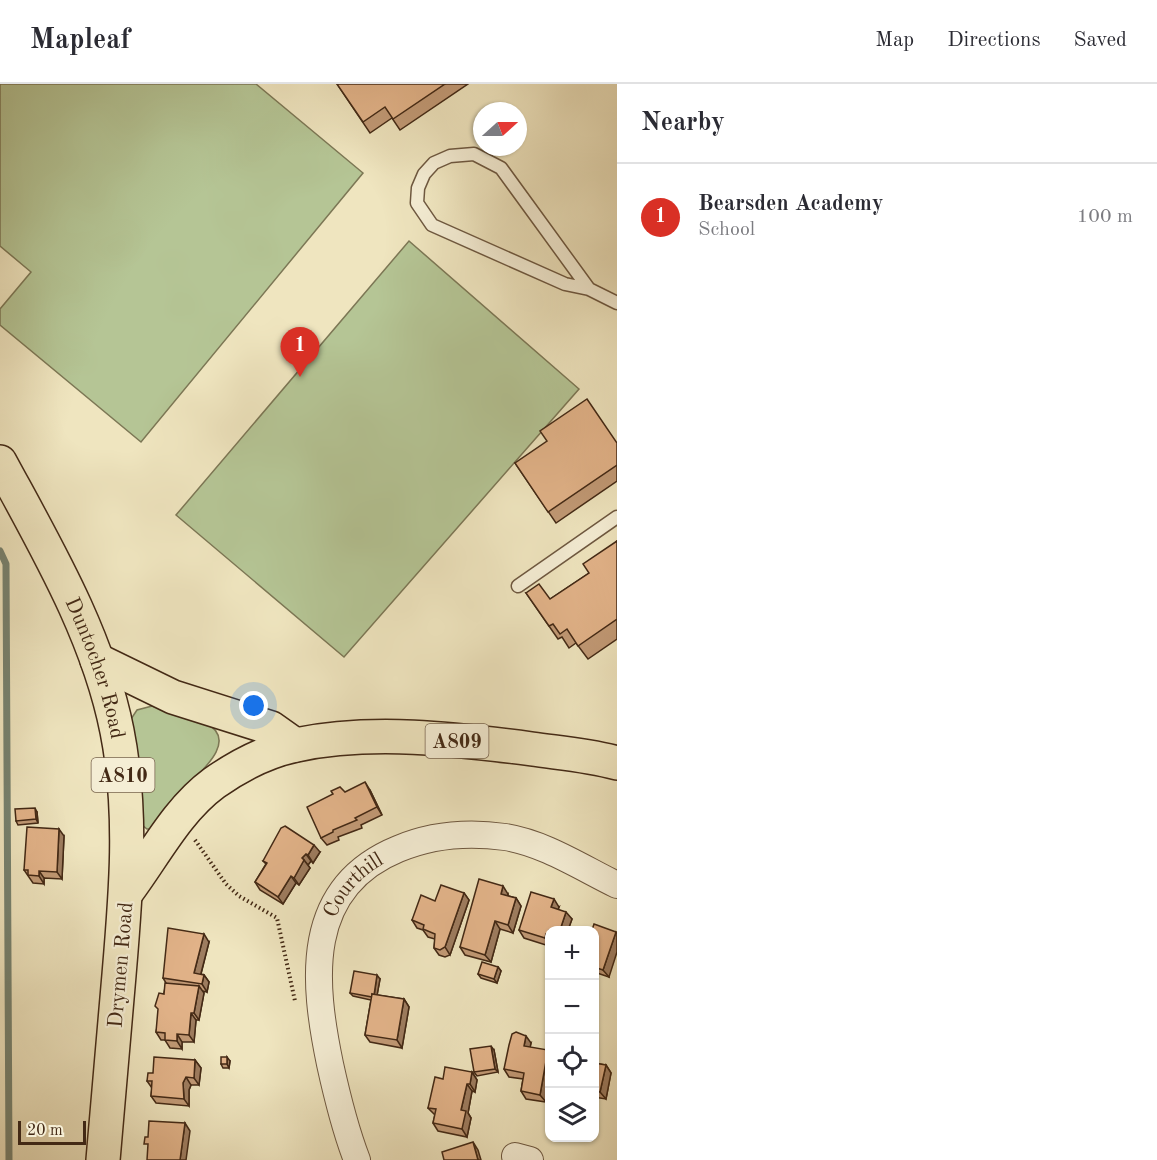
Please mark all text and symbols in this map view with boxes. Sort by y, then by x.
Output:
text: Mapleaf [30,27,130,55]
text: Map [875,30,914,51]
text: Directions [947,30,1041,51]
text: Saved [1074,30,1127,51]
north arrow [473,102,527,156]
text: Nearby [641,110,725,136]
text: Bearsden Academy [698,193,883,215]
text: 1 [655,207,666,227]
text: 100 m [1077,207,1133,227]
text: School [698,220,755,240]
pin: 1 [280,328,320,377]
street label: Duntocher Road [60,595,127,741]
your location [239,691,268,720]
road number: A809 [426,724,488,758]
road number: A810 [92,758,154,792]
street label: Courthill [321,849,387,921]
street label: Drymen Road [106,901,137,1029]
map controls [545,926,599,1142]
button: + [545,926,599,980]
button: − [545,980,599,1034]
button: locate [545,1034,599,1088]
button: layers [545,1088,599,1142]
scale bar [18,1118,86,1146]
text: 20 m [27,1123,63,1139]

